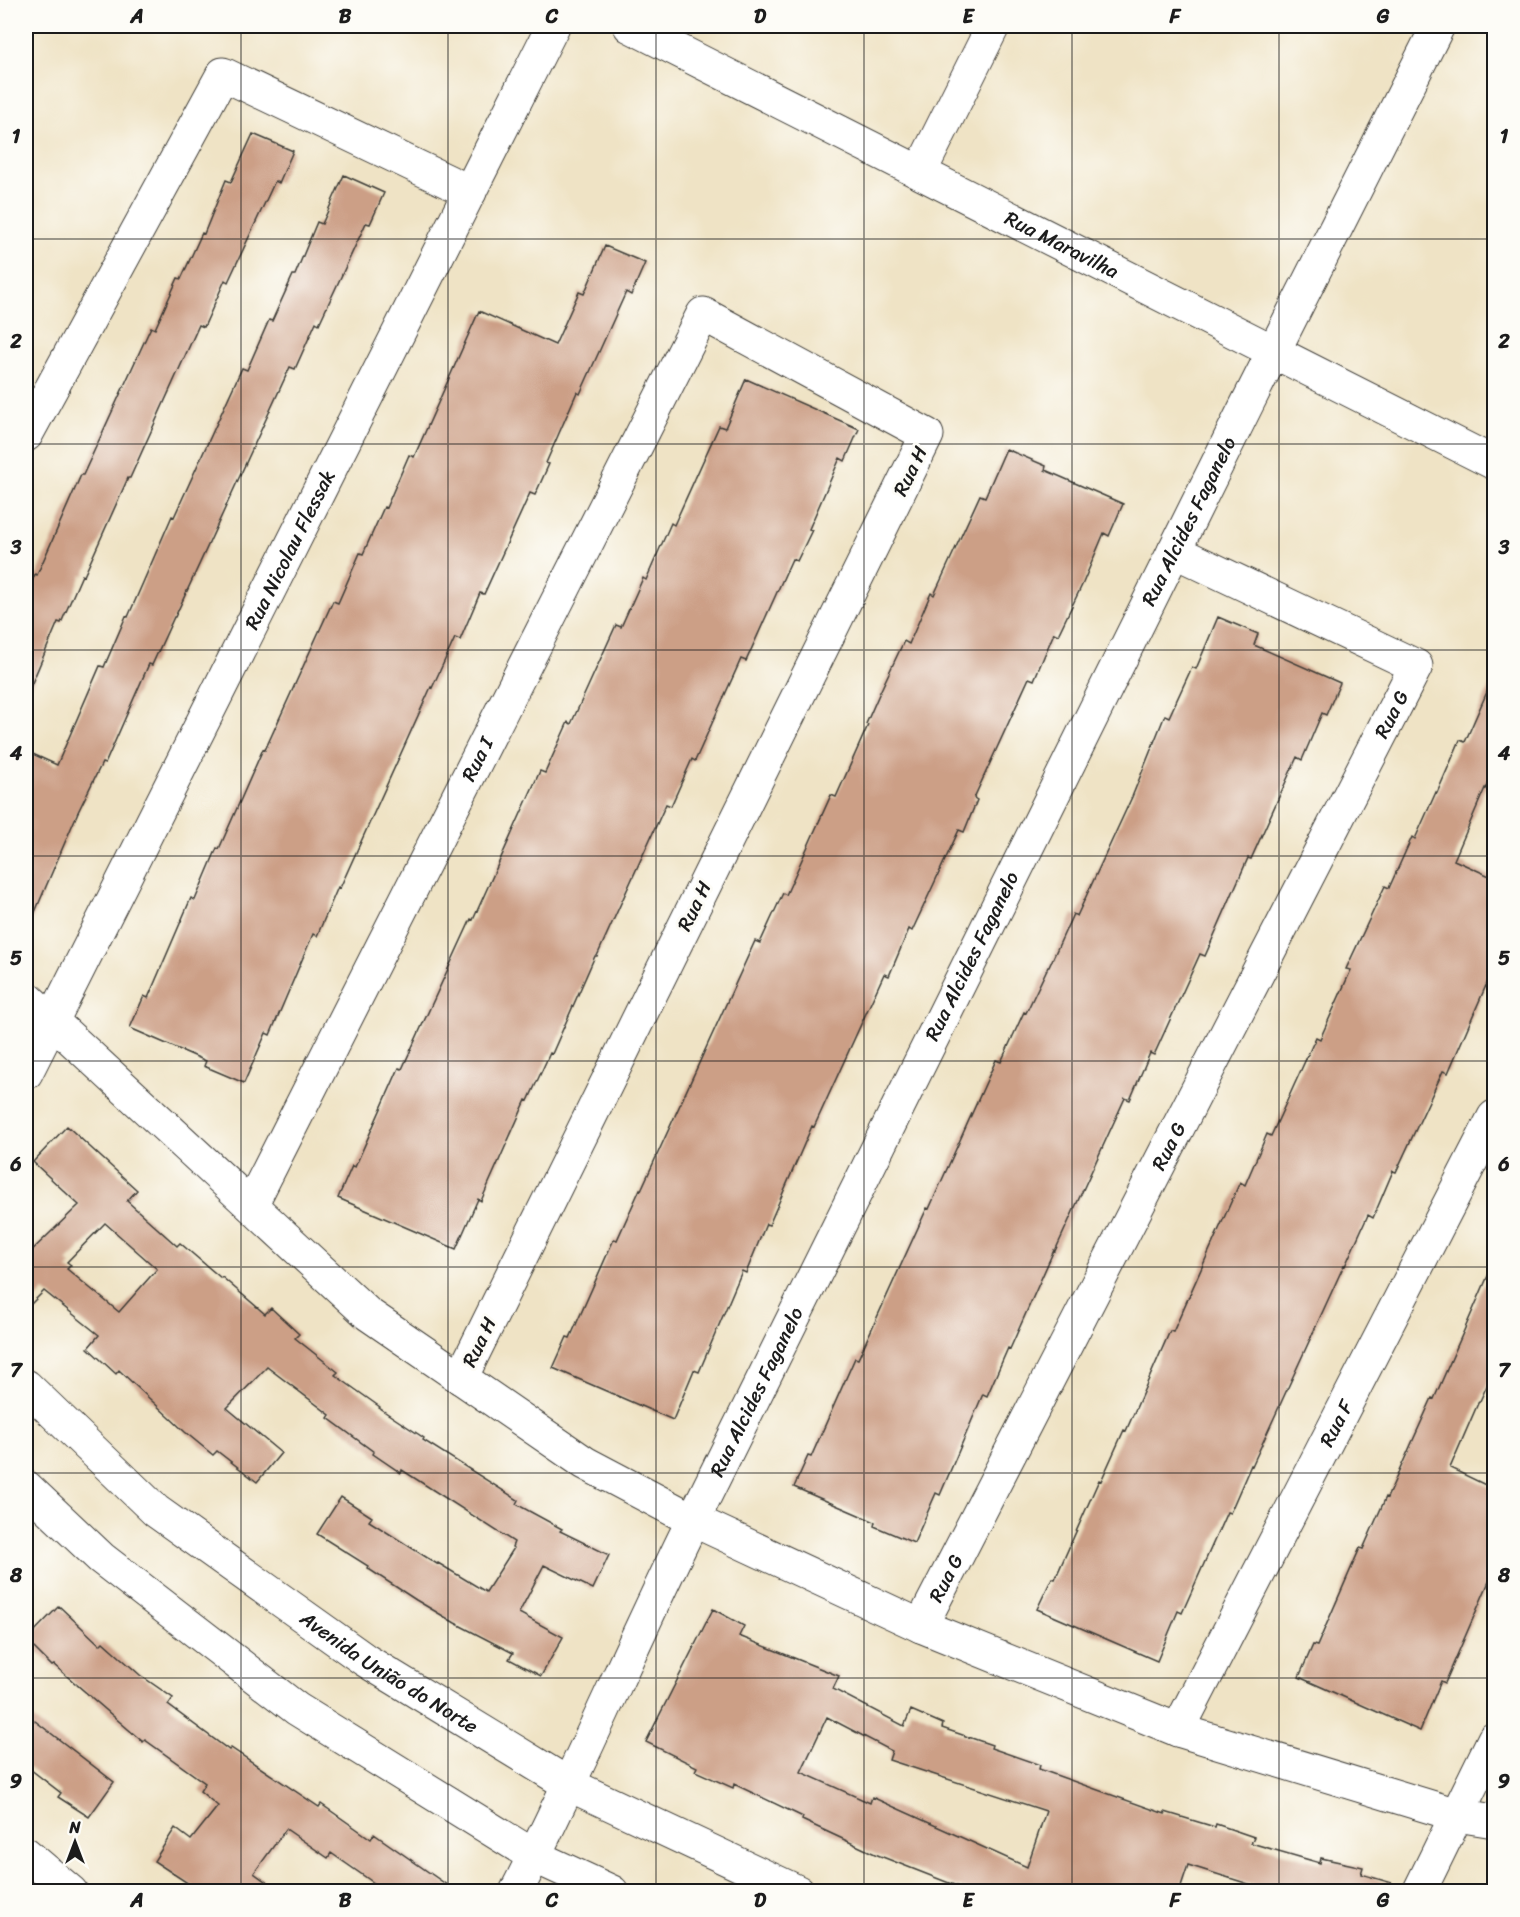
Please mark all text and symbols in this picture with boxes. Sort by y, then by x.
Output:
text: A [129,0,144,34]
text: B [339,0,352,34]
text: C [545,0,559,34]
text: D [754,0,767,34]
text: E [962,0,975,34]
text: F [1169,0,1182,34]
text: G [1376,0,1390,34]
text: 1 [12,119,21,154]
text: 1 [1500,119,1509,154]
street label: Rua Maravilha [998,201,1125,289]
text: 2 [9,324,22,359]
text: 2 [1497,324,1510,359]
street label: Rua Alcides Faganelo [1132,430,1246,612]
street label: Rua H [883,440,938,502]
street label: Rua Nicolau Flessak [235,464,345,636]
text: 3 [10,530,22,565]
text: 3 [1498,530,1510,565]
street label: Rua G [1365,684,1419,745]
street label: Rua I [452,730,504,788]
text: 4 [9,736,23,771]
text: 4 [1497,736,1511,771]
street label: Rua Alcides Faganelo [915,865,1029,1047]
street label: Rua H [667,875,722,937]
text: 5 [10,941,22,976]
text: 5 [1498,941,1510,976]
street label: Rua G [1142,1116,1196,1177]
text: 6 [9,1147,22,1182]
text: 6 [1497,1147,1510,1182]
street label: Rua Alcides Faganelo [700,1301,813,1483]
street label: Rua H [452,1311,507,1373]
text: 7 [10,1353,23,1388]
text: 7 [1498,1353,1511,1388]
street label: Rua F [1310,1392,1364,1453]
street label: Rua G [919,1548,973,1609]
text: 8 [9,1558,23,1593]
text: 8 [1497,1558,1511,1593]
street label: Avenida União do Norte [292,1601,485,1743]
text: 9 [10,1764,22,1799]
text: 9 [1498,1764,1510,1799]
north arrow [45,1812,105,1872]
text: N [68,1813,81,1842]
text: A [129,1883,144,1917]
text: B [339,1883,352,1917]
text: C [545,1883,559,1917]
text: D [754,1883,767,1917]
text: E [962,1883,975,1917]
text: F [1169,1883,1182,1917]
text: G [1376,1883,1390,1917]

